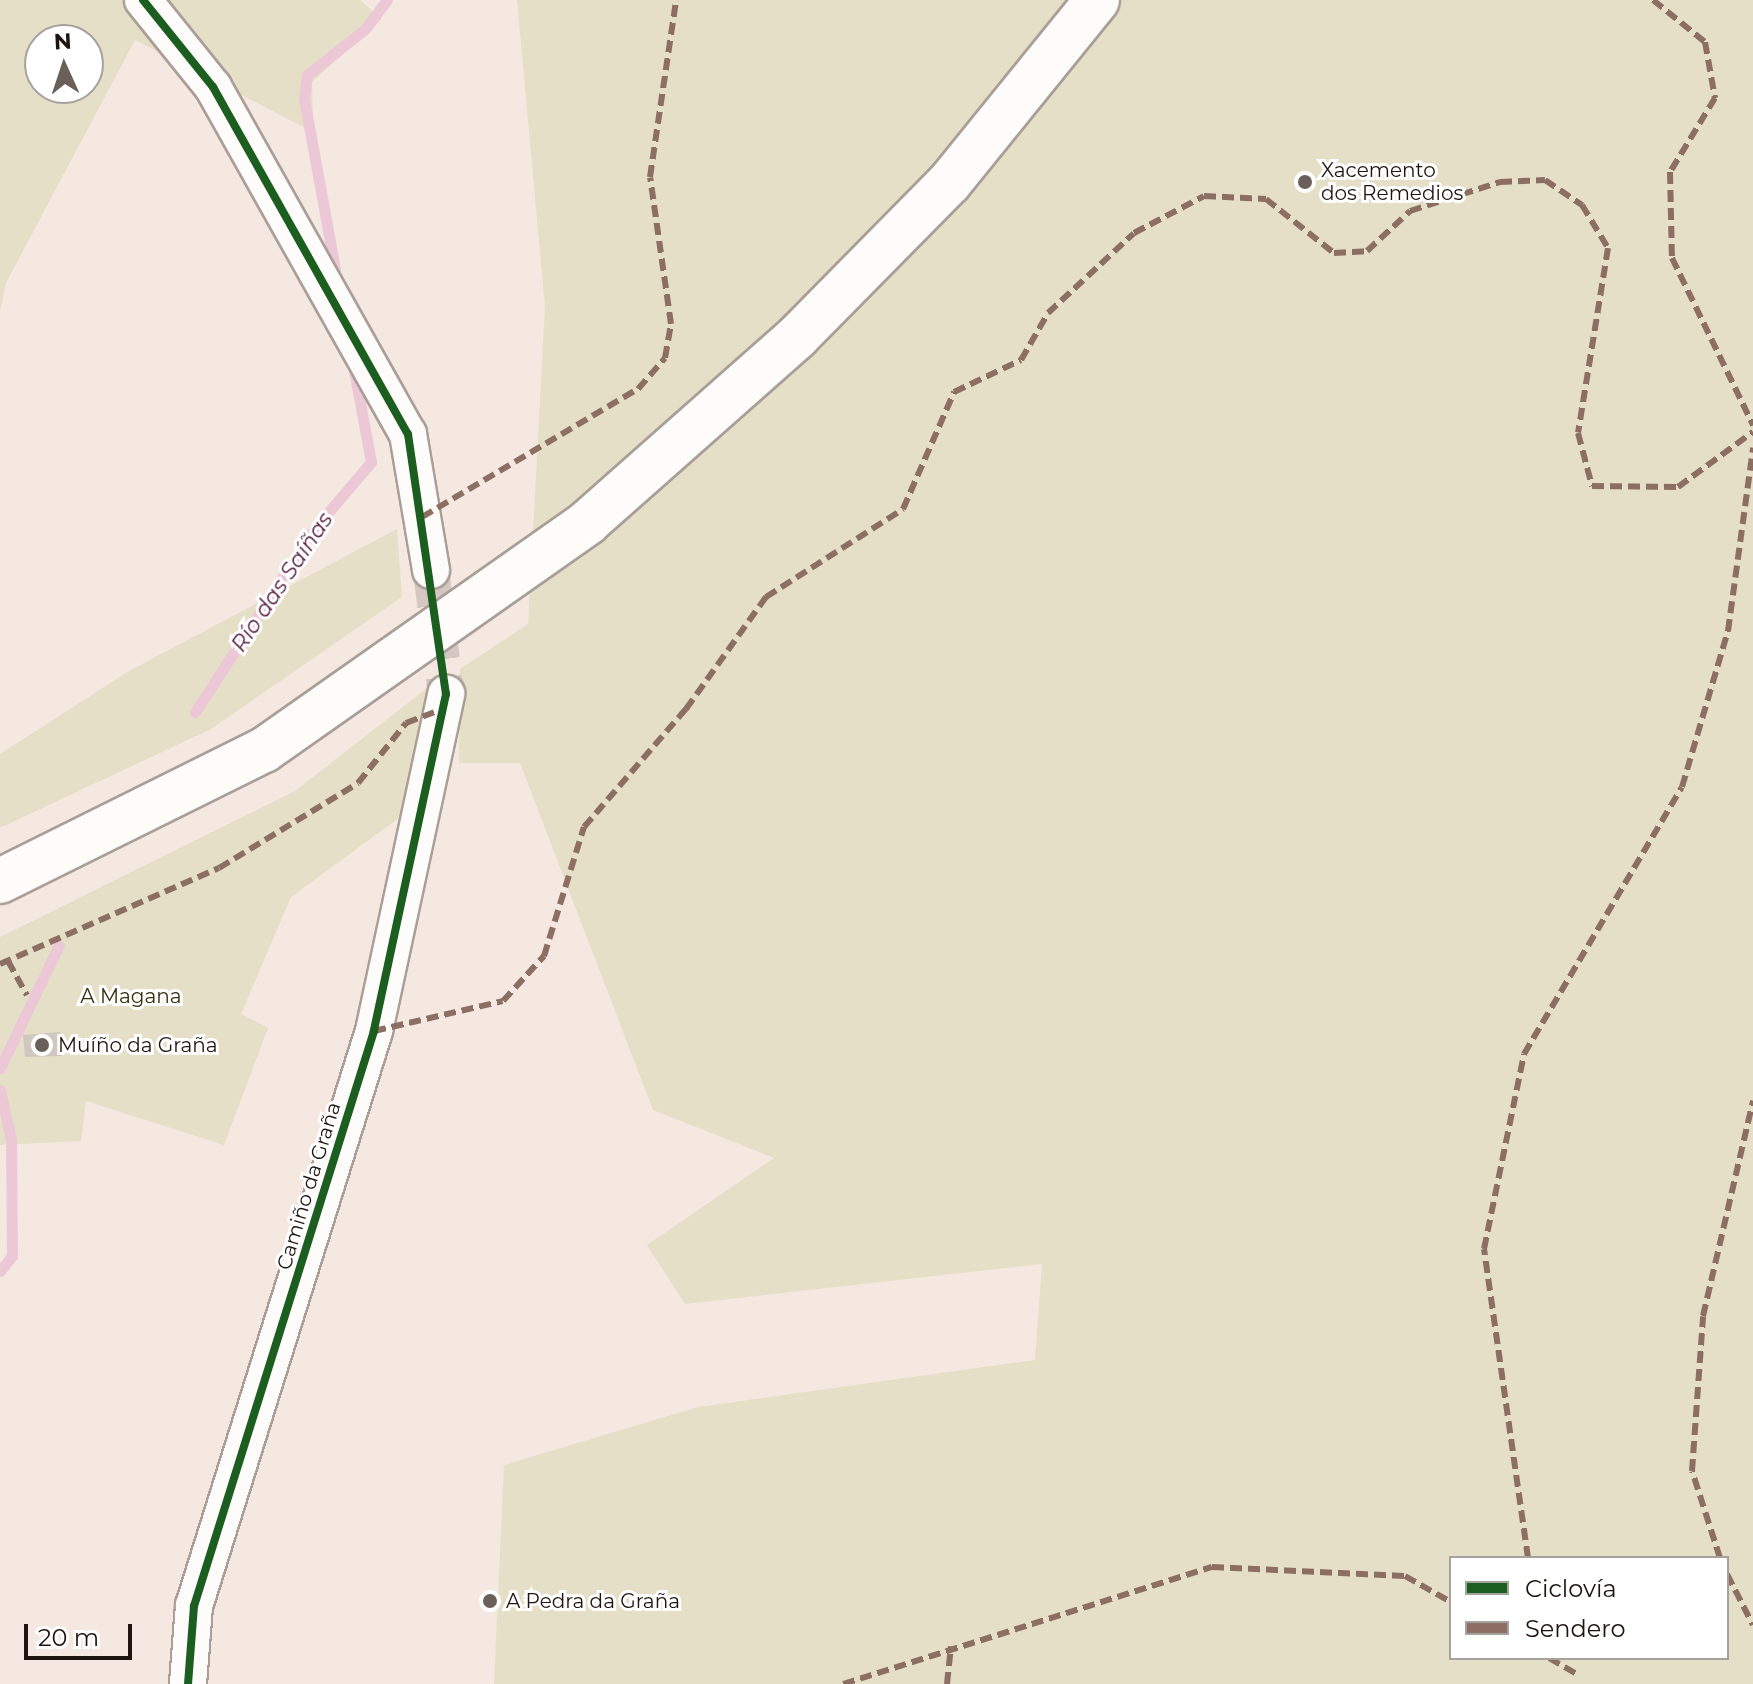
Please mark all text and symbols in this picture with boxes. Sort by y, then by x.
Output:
north arrow [24,24,104,104]
text: N [53,28,72,55]
place label: Xacemento dos Remedios [1321,158,1463,205]
marker: Xacemento dos Remedios [1296,173,1314,191]
water label: Río das Saíñas [226,507,338,657]
park label: A Magana [80,984,182,1008]
place label: Muíño da Graña [58,1033,218,1057]
marker: Muíño da Graña [33,1036,51,1054]
street label: Camiño da Graña [272,1099,346,1273]
legend [1449,1556,1729,1660]
text: Ciclovía [1525,1574,1617,1603]
place label: A Pedra da Graña [506,1589,680,1613]
marker: A Pedra da Graña [481,1592,499,1610]
scale bar [28,1608,136,1658]
text: Sendero [1525,1614,1626,1643]
text: 20 m [38,1623,99,1652]

